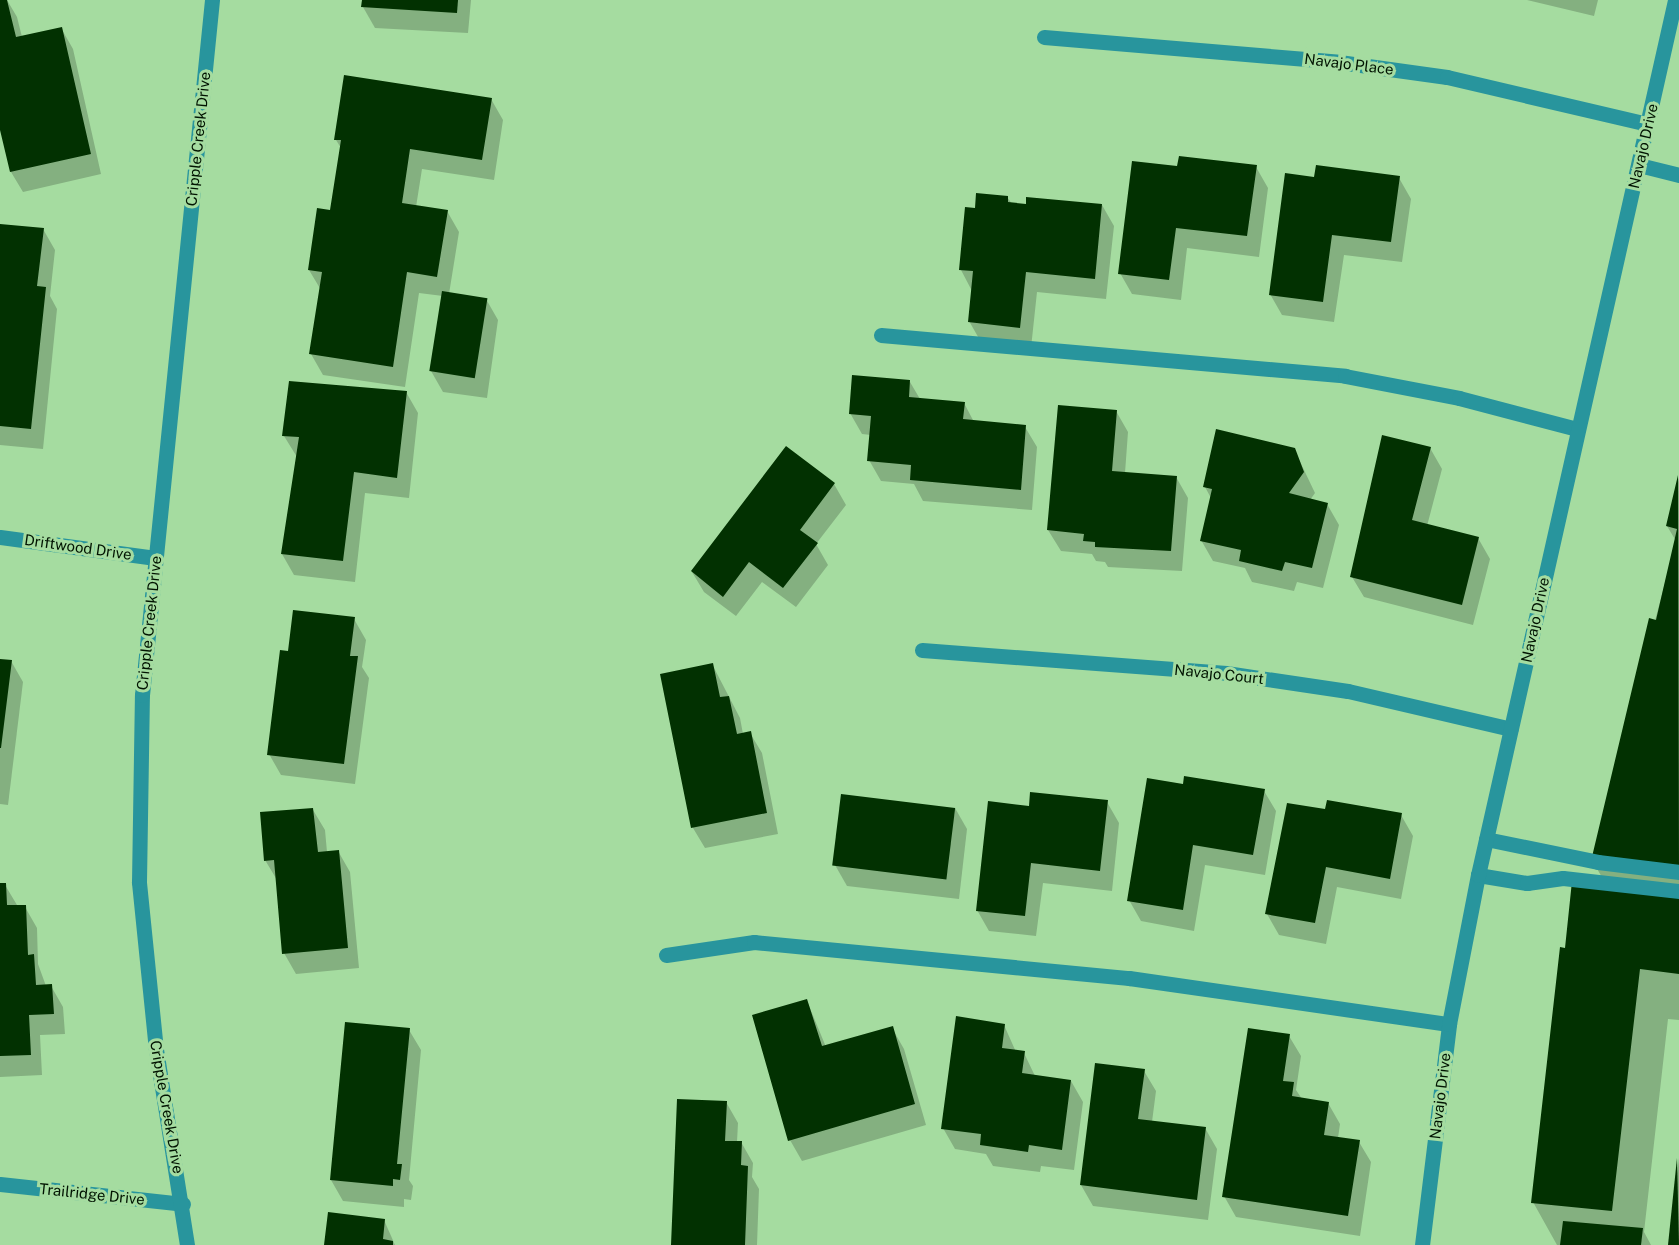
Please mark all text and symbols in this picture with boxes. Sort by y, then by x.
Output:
street label: Navajo Place [1303,50,1395,78]
street label: Cripple Creek Drive [182,71,214,207]
street label: Navajo Drive [1624,102,1662,190]
street label: Driftwood Drive [23,531,133,563]
street label: Cripple Creek Drive [133,555,165,691]
street label: Navajo Drive [1517,576,1553,664]
street label: Navajo Court [1173,660,1265,688]
street label: Cripple Creek Drive [146,1039,188,1175]
street label: Navajo Drive [1426,1052,1454,1140]
street label: Trailridge Drive [38,1179,146,1209]

